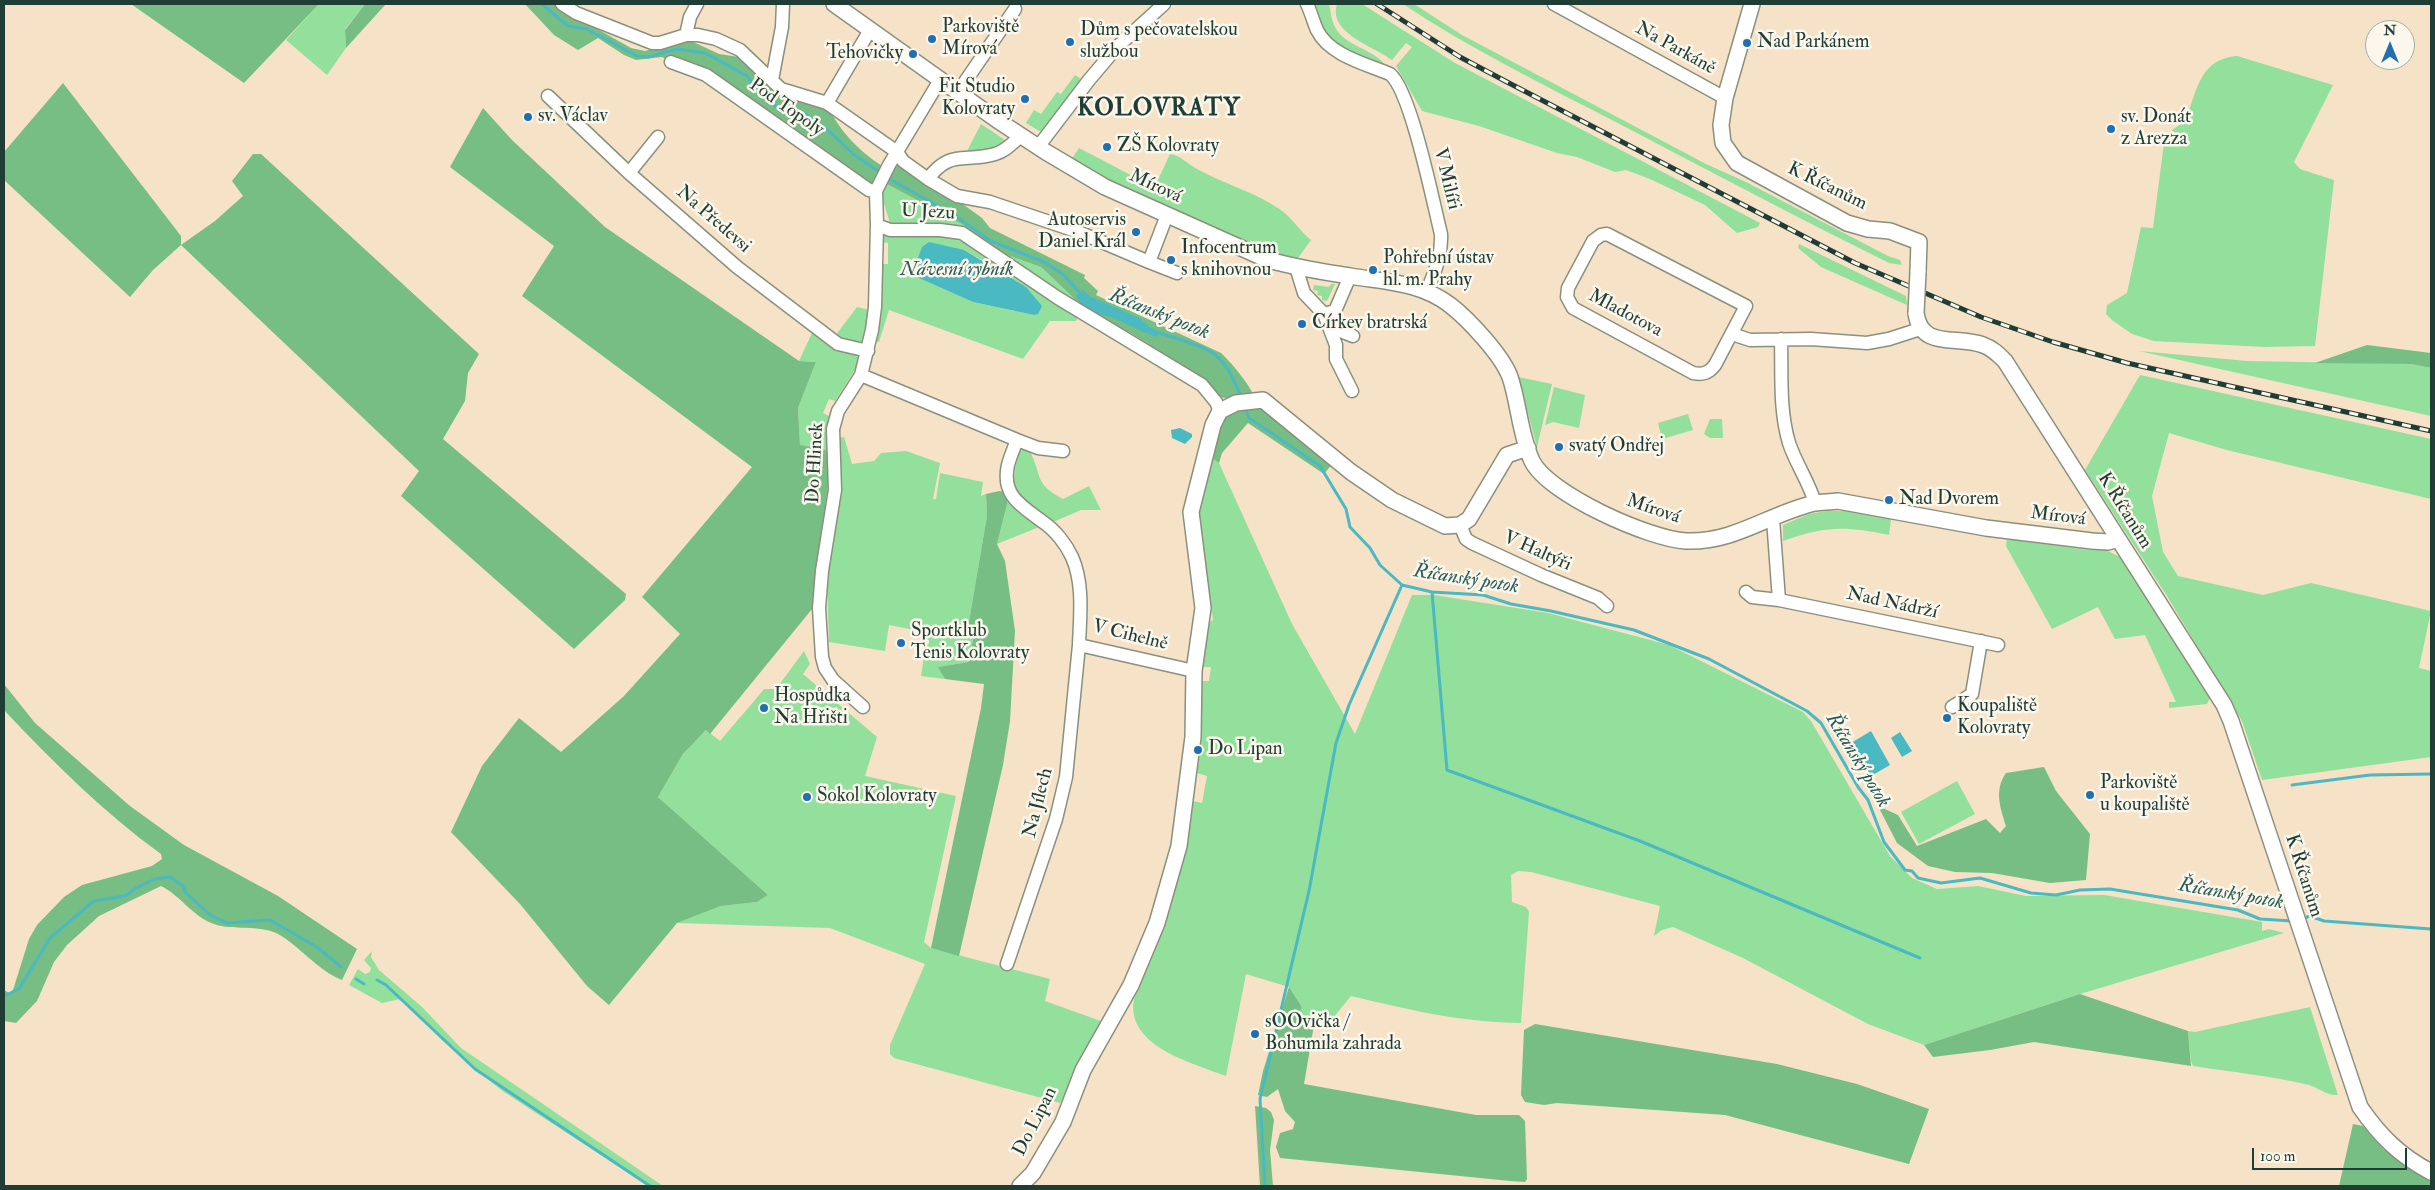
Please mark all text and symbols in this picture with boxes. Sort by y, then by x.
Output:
place label: Parkoviště Mírová [942,17,1019,61]
street label: Na Parkáně [1631,18,1719,80]
place label: Dům s pečovatelskou službou [1080,20,1238,64]
north arrow [2365,20,2415,70]
text: N [2384,22,2396,39]
place label: Nad Parkánem [1757,32,1869,54]
marker: Parkoviště Mírová [926,33,938,45]
marker: Dům s pečovatelskou službou [1064,36,1076,48]
marker: Nad Parkánem [1741,37,1753,49]
place label: Tehovičky [826,43,903,65]
marker: Tehovičky [907,48,919,60]
street label: Pod Topoly [744,74,828,142]
place label: Fit Studio Kolovraty [938,77,1015,121]
marker: Fit Studio Kolovraty [1019,93,1031,105]
district label: KOLOVRATY [1076,96,1242,124]
place label: sv. Václav [538,106,608,128]
place label: sv. Donát z Arezza [2121,107,2191,151]
marker: sv. Václav [522,111,534,123]
marker: sv. Donát z Arezza [2105,123,2117,135]
place label: ZŠ Kolovraty [1117,136,1219,158]
marker: ZŠ Kolovraty [1101,141,1113,153]
street label: V Milíři [1427,146,1465,212]
street label: K Říčanům [1784,158,1870,216]
street label: Mírová [1125,165,1185,209]
street label: Na Předevsi [671,181,755,259]
street label: U Jezu [900,200,956,226]
place label: Autoservis Daniel Král [1038,210,1126,254]
marker: Autoservis Daniel Král [1130,226,1142,238]
place label: Infocentrum s knihovnou [1181,238,1277,282]
place label: Pohřební ústav hl. m. Prahy [1383,248,1494,292]
marker: Infocentrum s knihovnou [1165,254,1177,266]
water label: Návesní rybník [901,259,1013,283]
marker: Pohřební ústav hl. m. Prahy [1367,264,1379,276]
water label: Říčanský potok [1105,284,1213,346]
street label: Mladotova [1584,285,1666,343]
place label: Církev bratrská [1312,313,1427,335]
marker: Církev bratrská [1296,318,1308,330]
street label: Do Hlinek [802,422,830,504]
place label: svatý Ondřej [1569,436,1664,458]
marker: svatý Ondřej [1553,441,1565,453]
street label: K Říčanům [2092,469,2156,553]
place label: Nad Dvorem [1899,489,1999,511]
street label: Mírová [1623,490,1683,530]
marker: Nad Dvorem [1883,494,1895,506]
street label: Mírová [2029,502,2087,532]
street label: V Haltýři [1499,527,1575,577]
water label: Říčanský potok [1412,560,1520,600]
street label: Nad Nádrží [1844,583,1940,625]
street label: V Cihelně [1090,616,1170,656]
place label: Sportklub Tenis Kolovraty [911,621,1029,665]
marker: Sportklub Tenis Kolovraty [895,637,907,649]
place label: Hospůdka Na Hřišti [774,686,850,730]
place label: Koupaliště Kolovraty [1957,696,2037,740]
marker: Hospůdka Na Hřišti [758,702,770,714]
water label: Říčanský potok [1819,709,1895,813]
marker: Koupaliště Kolovraty [1941,712,1953,724]
place label: Do Lipan [1208,739,1283,761]
marker: Do Lipan [1192,744,1204,756]
street label: Na Jílech [1019,766,1059,840]
place label: Parkoviště u koupaliště [2100,773,2190,817]
place label: Sokol Kolovraty [817,786,937,808]
marker: Parkoviště u koupaliště [2084,789,2096,801]
marker: Sokol Kolovraty [801,791,813,803]
street label: K Říčanům [2279,832,2327,920]
water label: Říčanský potok [2177,874,2285,916]
place label: sOOvička / Bohumila zahrada [1265,1012,1402,1056]
marker: sOOvička / Bohumila zahrada [1249,1028,1261,1040]
street label: Do Lipan [1009,1084,1063,1160]
scale bar [2255,1138,2410,1170]
text: 100 m [2260,1147,2295,1166]

